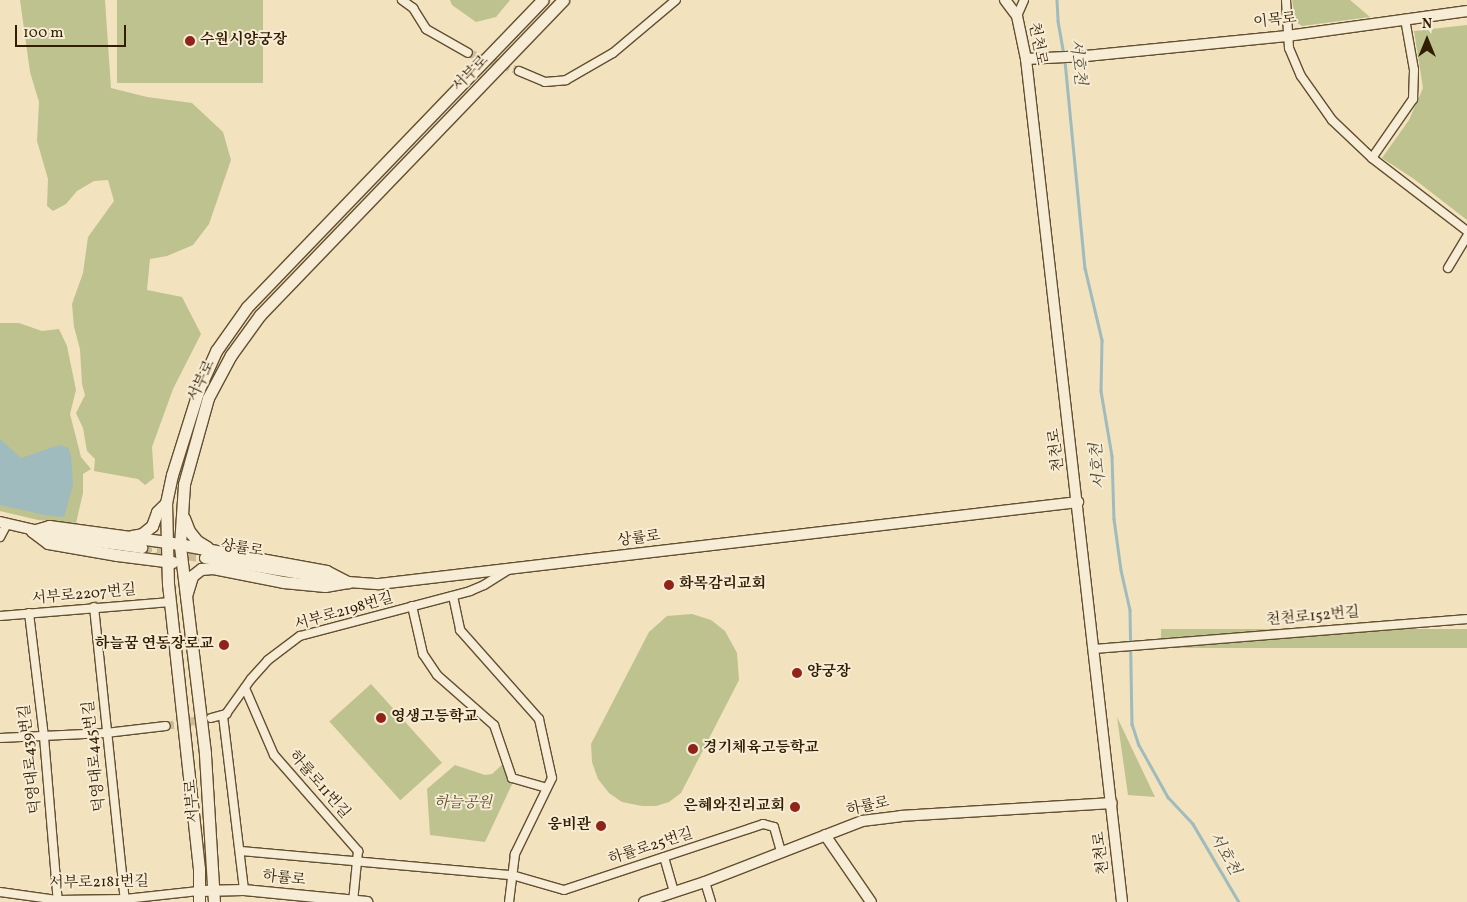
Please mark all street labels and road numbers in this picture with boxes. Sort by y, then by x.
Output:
street label: 이목로 [1252,10,1298,32]
street label: 천천로 [1024,21,1050,67]
street label: 서부로 [449,52,493,96]
street label: 서부로 [185,357,219,405]
street label: 천천로 [1045,427,1069,473]
street label: 상률로 [616,527,662,551]
street label: 상률로 [219,537,265,561]
street label: 서부로2207번길 [31,581,137,609]
street label: 서부로2198번길 [293,589,395,635]
street label: 천천로152번길 [1266,604,1360,630]
street label: 덕영대로445번길 [80,700,110,812]
street label: 덕영대로439번길 [16,703,46,815]
street label: 하률로11번길 [285,747,353,823]
street label: 서부로 [183,779,203,823]
street label: 하률로 [845,794,891,820]
street label: 하률로25번길 [607,825,695,869]
street label: 천천로 [1091,830,1113,876]
street label: 하률로 [261,868,307,890]
street label: 서부로2181번길 [49,873,149,893]

